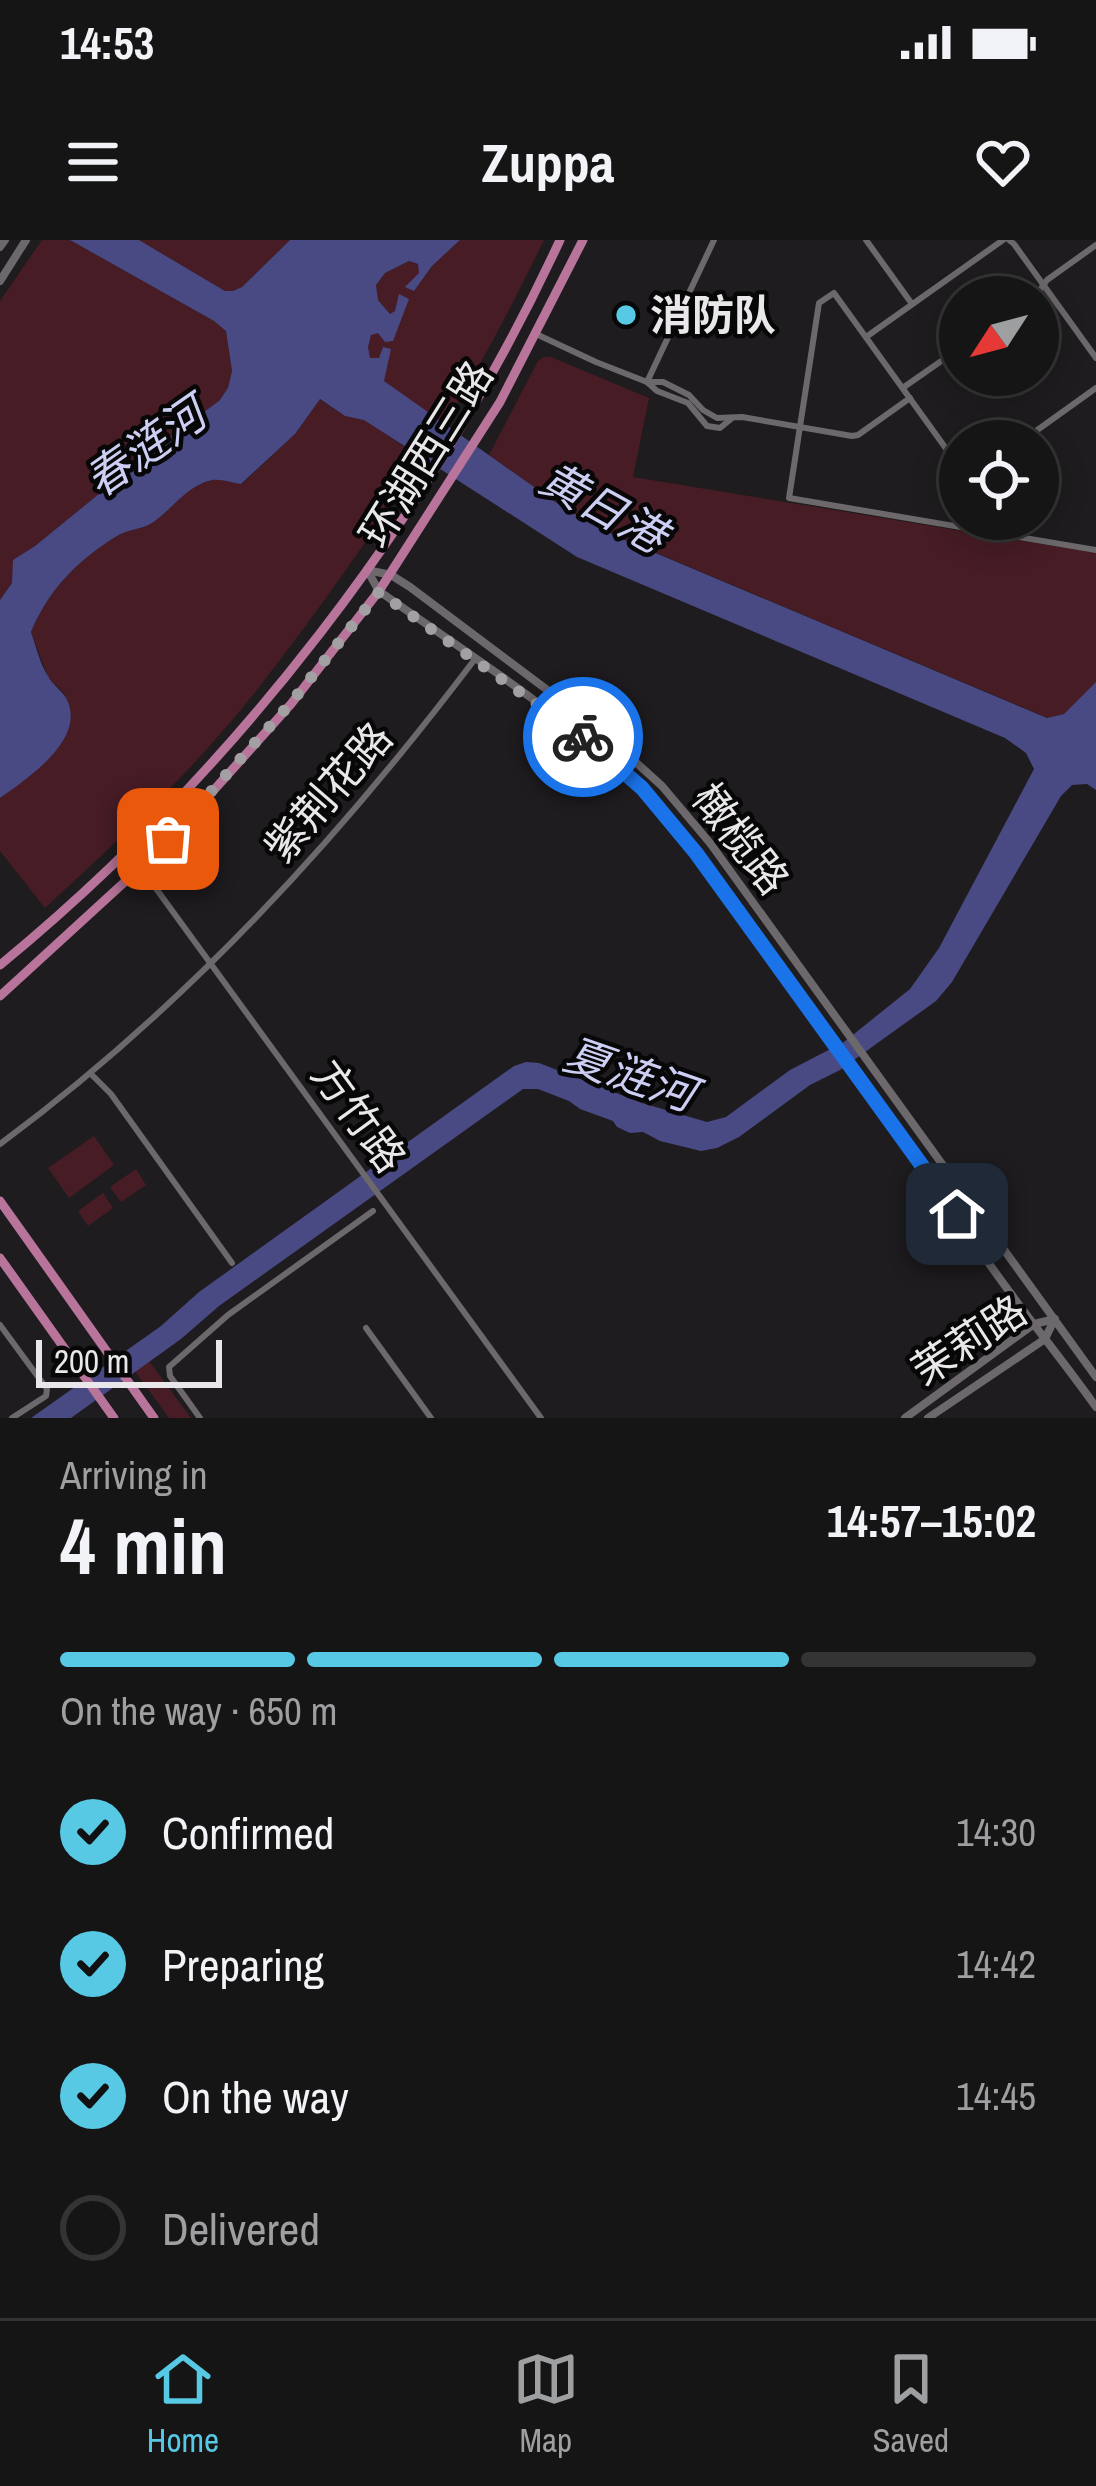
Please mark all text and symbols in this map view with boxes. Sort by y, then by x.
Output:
text: 14:53 [60,12,154,73]
text: Zuppa [482,126,614,199]
icon: menu [60,129,126,195]
icon: heart [970,129,1036,195]
north arrow [939,276,1059,396]
map controls [939,276,1059,540]
place label: 消防队 [650,287,776,343]
marker: 消防队 [613,302,639,328]
street label: 环湖西三路 [347,350,505,558]
water label: 春涟河 [72,378,224,510]
button: locate [939,420,1059,540]
water label: 黄日港 [529,447,682,569]
courier [523,677,643,797]
icon: bike [550,704,616,770]
street label: 紫荆花路 [252,710,404,874]
street label: 橄榄路 [680,772,802,906]
pin [117,788,219,890]
icon: bag [135,806,201,872]
water label: 夏涟河 [556,1023,711,1127]
street label: 方竹路 [299,1049,419,1183]
pin [906,1163,1008,1265]
icon: home [924,1181,990,1247]
street label: 茉莉路 [901,1282,1037,1398]
scale bar [36,1334,222,1387]
text: 200 m [54,1339,129,1383]
text: Arriving in [60,1449,208,1501]
text: 14:57–15:02 [827,1490,1036,1551]
text: 4 min [60,1493,227,1598]
text: On the way · 650 m [60,1685,337,1737]
icon: check [60,1799,126,1865]
text: Confirmed [162,1802,334,1863]
text: 14:30 [956,1806,1036,1858]
icon: check [60,1931,126,1997]
text: Preparing [162,1934,324,1995]
text: 14:42 [956,1938,1036,1990]
icon: check [60,2063,126,2129]
text: On the way [162,2066,349,2127]
text: 14:45 [956,2070,1036,2122]
text: Delivered [162,2198,320,2259]
tab: Home [147,2346,219,2462]
tab: Map [513,2346,579,2462]
tab: Saved [872,2346,949,2462]

